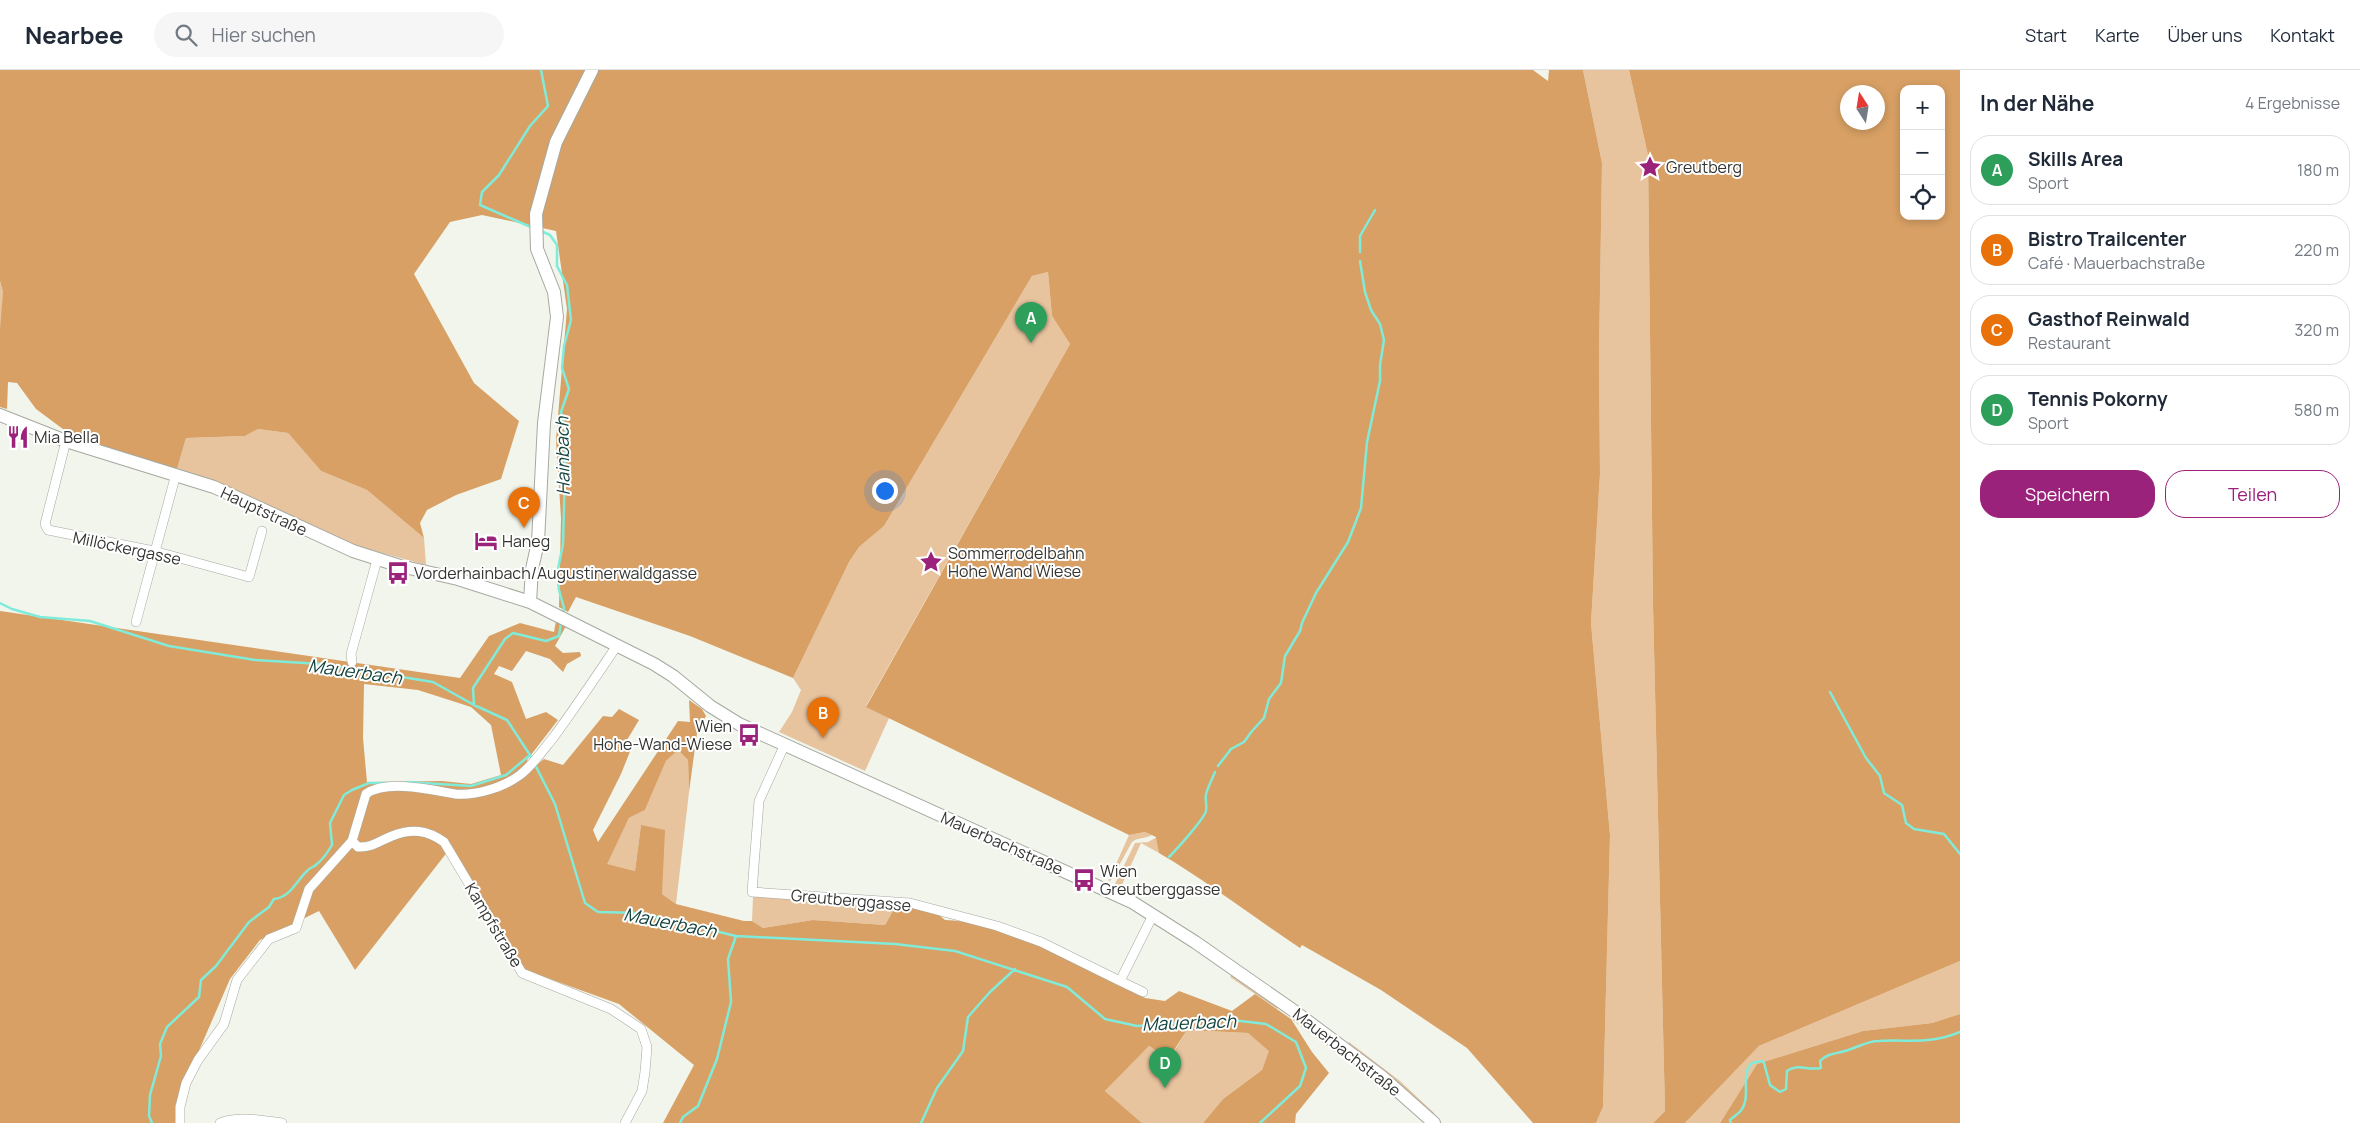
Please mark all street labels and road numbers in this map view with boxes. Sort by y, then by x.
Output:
street label: Hauptstraße [217,481,311,541]
street label: Millöckergasse [71,526,183,570]
street label: Mauerbachstraße [937,806,1067,880]
street label: Kampfstraße [460,879,528,971]
street label: Greutberggasse [790,884,912,916]
street label: Mauerbachstraße [1288,1003,1406,1101]

